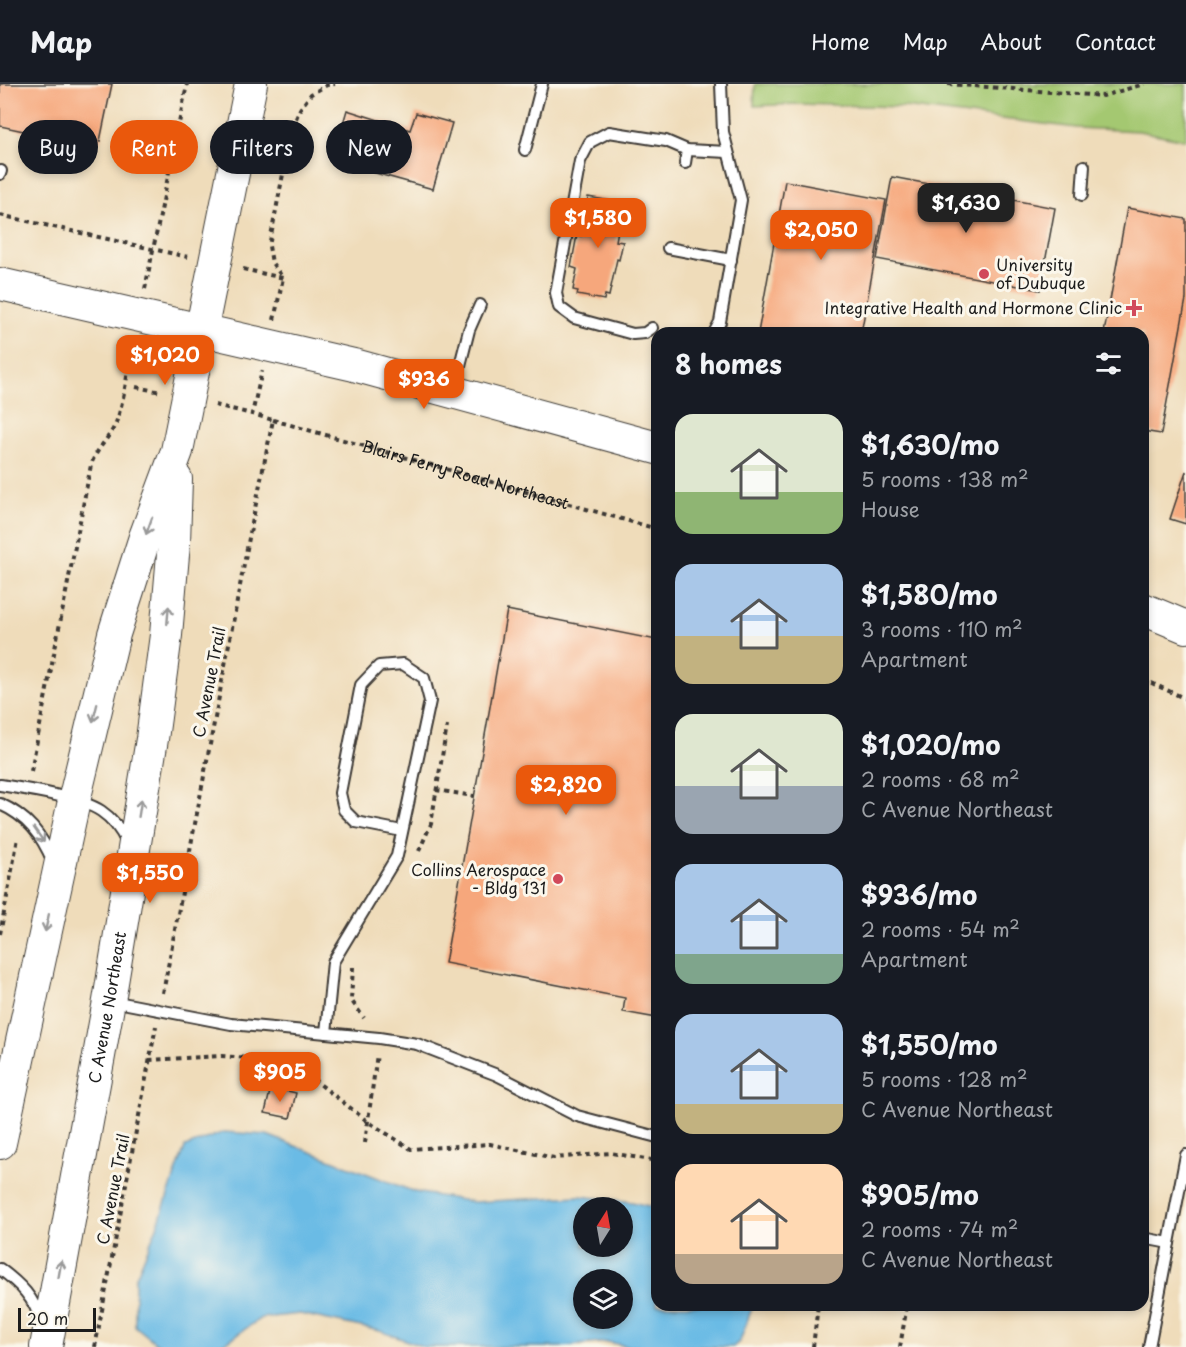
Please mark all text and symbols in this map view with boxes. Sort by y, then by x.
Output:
text: Map [30,20,92,63]
text: Home [811,25,870,57]
text: Map [903,25,948,57]
text: About [981,25,1042,57]
text: Contact [1075,25,1156,57]
chip: Buy [18,120,98,174]
chip: Rent [110,120,198,174]
chip: Filters [210,120,314,174]
chip: New [326,120,412,174]
pin: $1,630 [917,183,1015,234]
text: $1,630 [932,187,1000,217]
pin: $1,580 [549,198,647,249]
text: $1,580 [564,202,632,232]
pin: $2,050 [772,210,870,261]
text: $2,050 [784,214,858,244]
place label: University of Dubuque [996,252,1086,294]
marker: University of Dubuque [977,267,991,281]
place label: Integrative Health and Hormone Clinic [825,295,1122,319]
marker: Integrative Health and Hormone Clinic [1127,301,1141,315]
pin: $1,020 [116,335,214,386]
text: $1,020 [130,339,200,369]
text: 8 homes [675,344,782,383]
icon: filters [1092,347,1125,380]
pin: $936 [388,359,460,410]
text: $936 [398,363,450,393]
text: $1,630/mo [861,425,999,464]
street label: Blairs Ferry Road Northeast [359,433,572,514]
icon: home [723,438,795,510]
text: 5 rooms · 138 m² [861,464,1029,494]
text: House [861,494,920,524]
one-way arrow [143,516,154,535]
text: $1,580/mo [861,575,998,614]
icon: home [723,588,795,660]
one-way arrow [162,605,173,625]
text: 3 rooms · 110 m² [861,614,1023,644]
street label: C Avenue Trail [185,624,231,739]
text: Apartment [861,644,968,674]
one-way arrow [89,703,101,722]
text: $1,020/mo [861,725,1000,764]
icon: home [723,738,795,810]
text: 2 rooms · 68 m² [861,764,1020,794]
pin: $2,820 [517,765,615,816]
text: $2,820 [530,769,602,799]
text: C Avenue Northeast [861,794,1053,824]
one-way arrow [135,798,146,818]
one-way arrow [32,827,45,844]
pin: $1,550 [101,853,199,904]
text: $1,550 [116,857,184,887]
place label: Collins Aerospace - Bldg 131 [411,857,546,899]
marker: Collins Aerospace - Bldg 131 [551,872,565,886]
text: $936/mo [861,875,977,914]
icon: home [723,888,795,960]
one-way arrow [41,913,52,933]
text: 2 rooms · 54 m² [861,914,1020,944]
street label: C Avenue Northeast [81,930,131,1085]
text: Apartment [861,944,968,974]
text: $1,550/mo [861,1025,998,1064]
icon: home [723,1038,795,1110]
pin: $905 [244,1052,316,1103]
text: $905 [254,1056,306,1086]
text: 5 rooms · 128 m² [861,1064,1027,1094]
text: C Avenue Northeast [861,1094,1053,1124]
street label: C Avenue Trail [89,1131,135,1246]
text: $905/mo [861,1175,979,1214]
icon: home [723,1188,795,1260]
north arrow [573,1197,633,1257]
map controls [573,1197,633,1329]
text: 2 rooms · 74 m² [861,1214,1018,1244]
text: C Avenue Northeast [861,1244,1053,1274]
one-way arrow [55,1259,66,1279]
button: layers [573,1269,633,1329]
scale bar [18,1305,96,1332]
text: 20 m [27,1306,68,1330]

